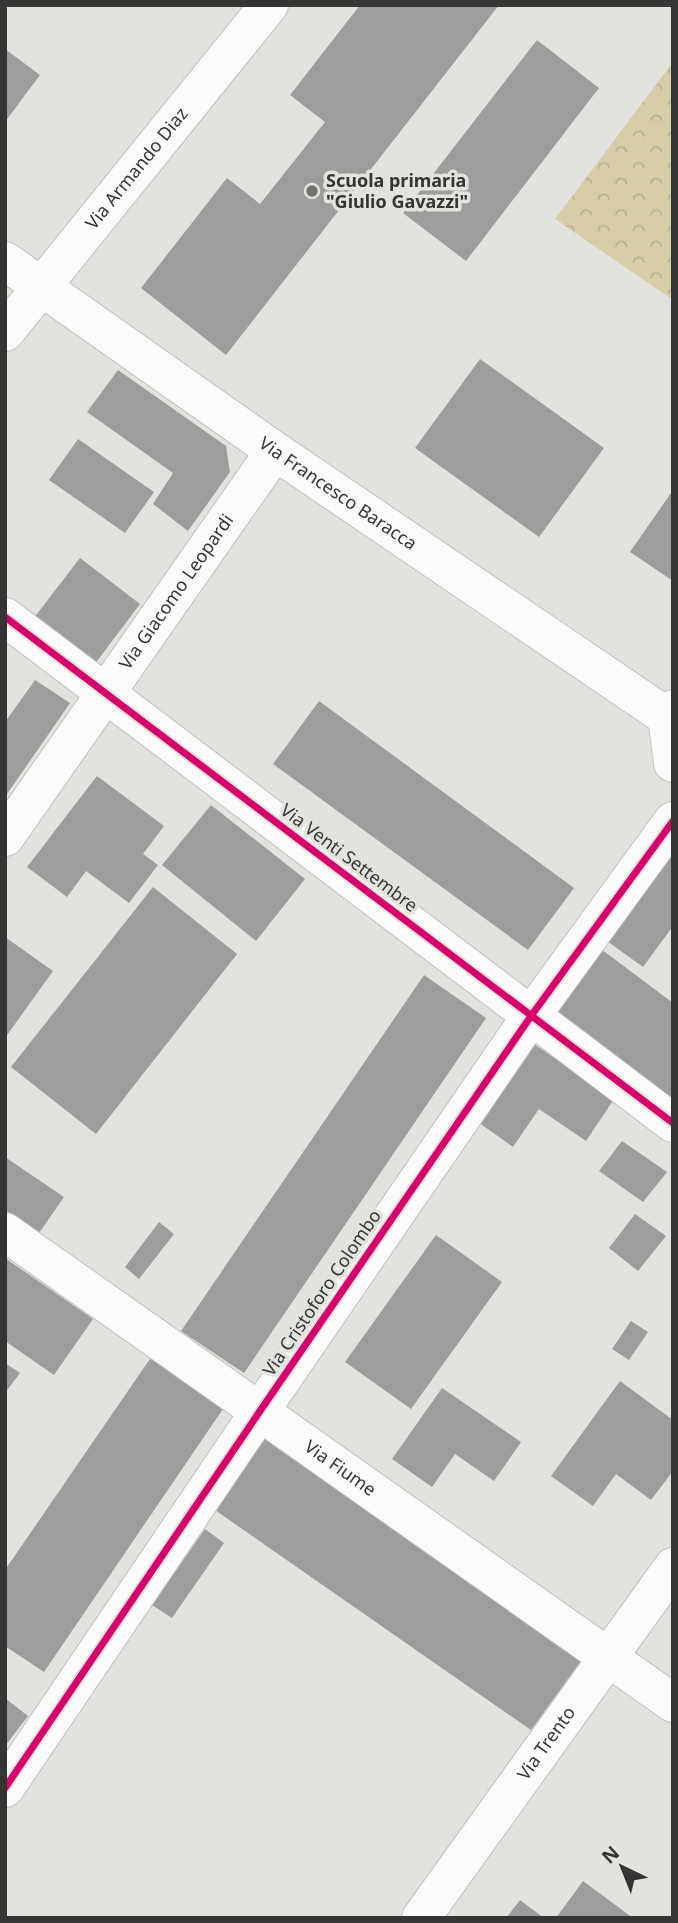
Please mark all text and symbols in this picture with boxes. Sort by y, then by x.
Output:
street label: Via Armando Diaz [80,102,193,234]
place label: Scuola primaria "Giulio Gavazzi" [326,168,468,213]
marker: Scuola primaria "Giulio Gavazzi" [304,183,320,199]
street label: Via Francesco Baracca [255,431,422,555]
street label: Via Giacomo Leopardi [113,509,238,674]
street label: Via Venti Settembre [276,798,423,917]
street label: Via Cristoforo Colombo [256,1204,386,1380]
street label: Via Fiume [300,1434,381,1501]
street label: Via Trento [511,1701,580,1784]
north arrow [587,1832,657,1902]
text: N [596,1840,625,1869]

